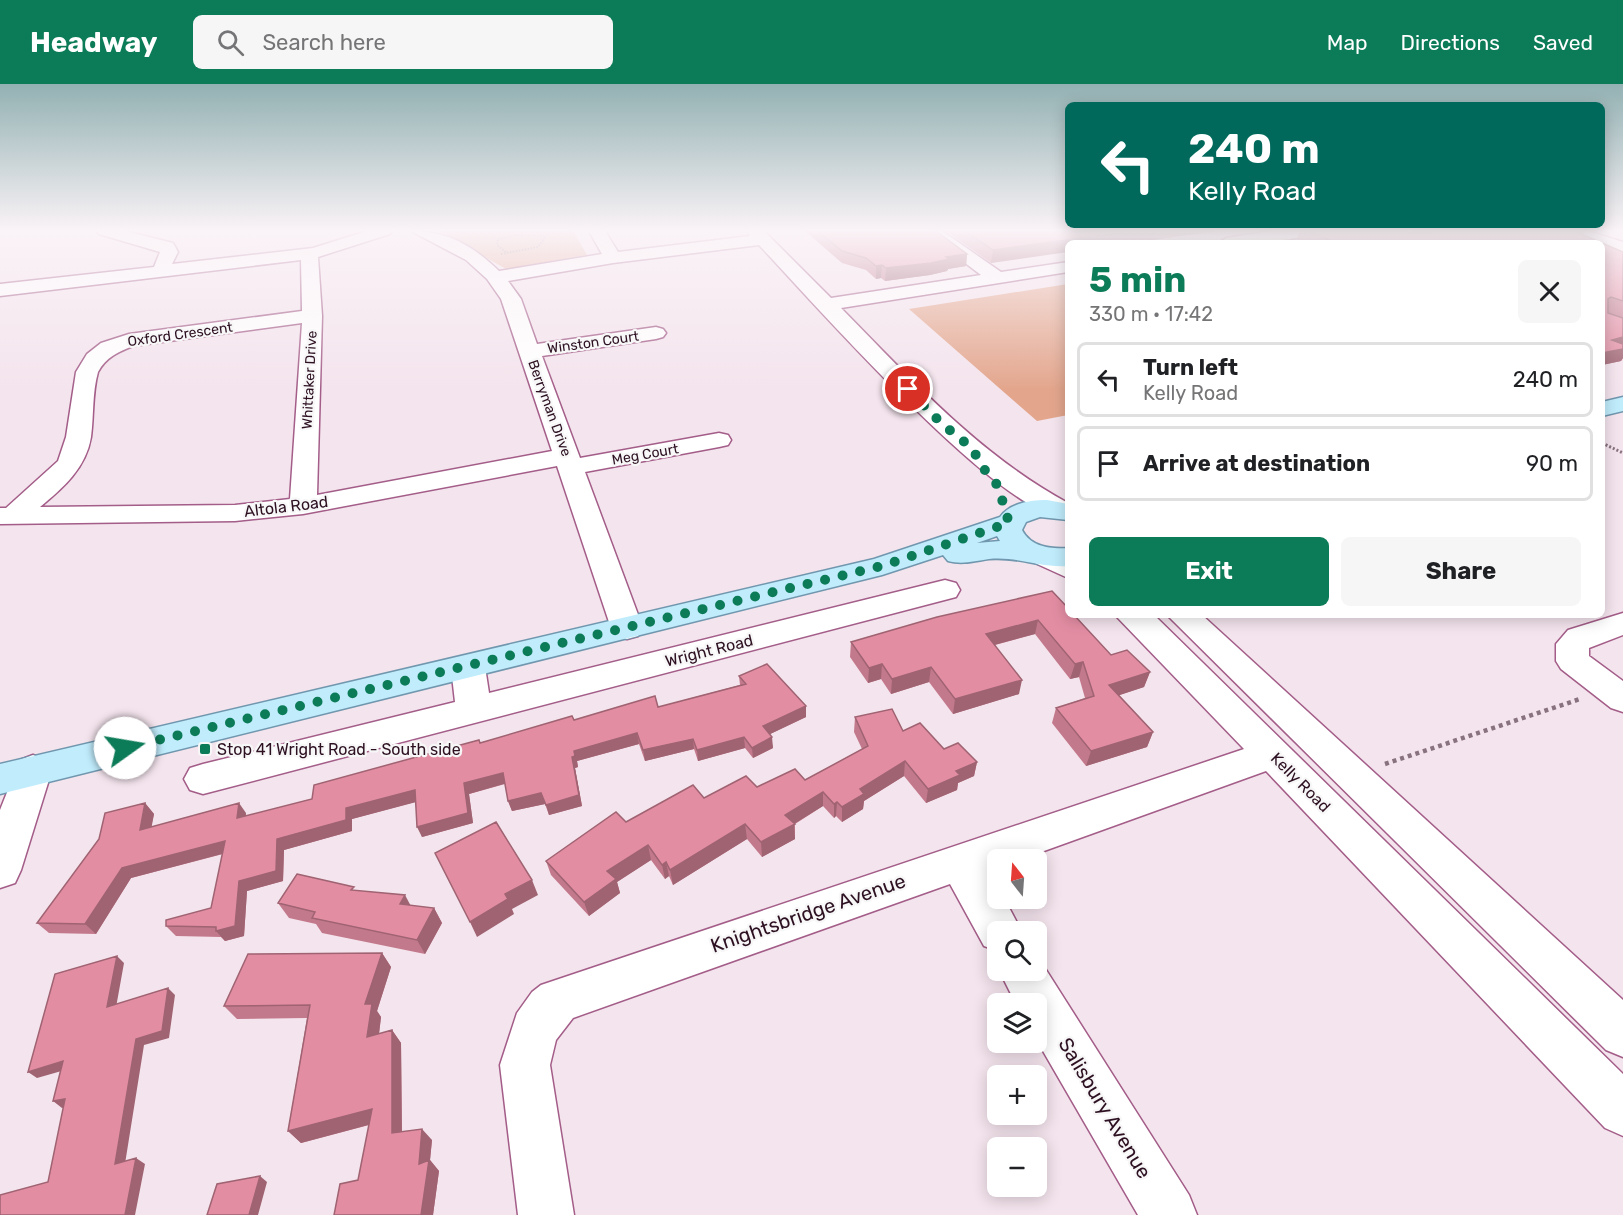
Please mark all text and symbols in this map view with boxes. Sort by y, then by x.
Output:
search box [193,15,613,69]
text: Headway [30,26,157,59]
icon: search [214,26,247,59]
text: Search here [262,29,386,56]
text: Map [1327,30,1368,55]
text: Directions [1401,30,1500,55]
text: Saved [1533,30,1593,55]
text: 240 m [1188,124,1320,174]
icon: left [1089,126,1167,204]
text: Kelly Road [1188,175,1316,207]
text: 5 min [1089,258,1186,301]
button: close [1518,260,1581,323]
text: 330 m · 17:42 [1089,302,1213,326]
street label: Oxford Crescent [126,319,234,350]
street label: Winston Court [546,328,640,357]
street label: Whittaker Drive [298,330,321,430]
text: Turn left [1143,354,1238,381]
street label: Berryman Drive [524,358,575,459]
pin [882,363,933,414]
icon: left [1092,363,1125,396]
text: 240 m [1513,366,1578,393]
icon: arrive [891,372,924,405]
text: Kelly Road [1143,381,1238,405]
street label: Meg Court [610,440,680,469]
icon: arrive [1092,447,1125,480]
text: Arrive at destination [1143,450,1370,477]
text: 90 m [1526,450,1578,477]
street label: Altola Road [243,492,329,521]
button: Exit [1089,537,1329,606]
button: Share [1341,537,1581,606]
street label: Wright Road [663,630,755,671]
position arrow [93,716,157,780]
place label: Stop 41 Wright Road - South side [217,740,461,759]
marker: Stop 41 Wright Road - South side [198,742,212,756]
street label: Kelly Road [1267,749,1334,816]
north arrow [987,849,1047,909]
map controls [987,849,1047,1197]
street label: Knightsbridge Avenue [707,868,909,958]
button: search [987,921,1047,981]
button: layers [987,993,1047,1053]
street label: Salisbury Avenue [1054,1033,1156,1183]
button: + [987,1065,1047,1125]
button: − [987,1137,1047,1197]

